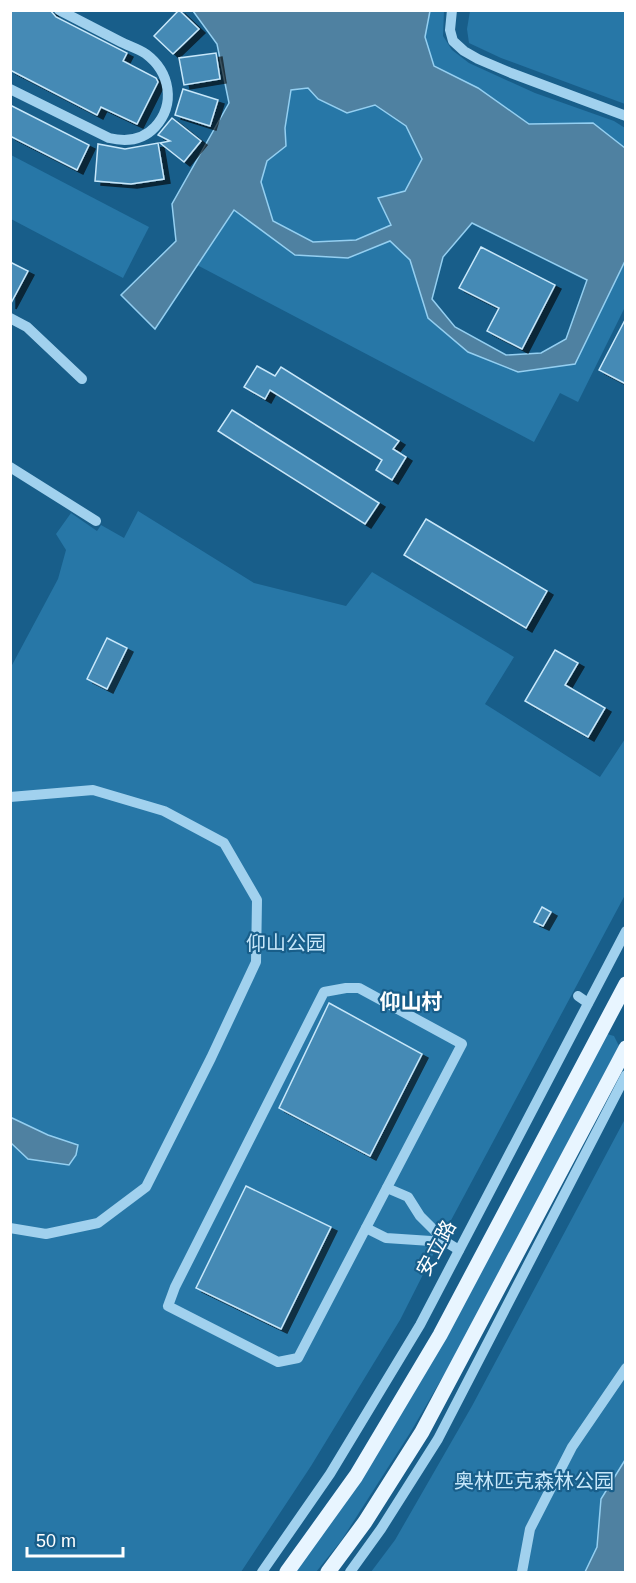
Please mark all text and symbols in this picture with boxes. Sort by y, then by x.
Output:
park label: 仰山公园 [246,932,326,954]
district label: 仰山村 [380,990,443,1013]
street label: 安立路 [412,1216,460,1280]
park label: 奥林匹克森林公园 [454,1470,614,1492]
scale bar [27,1520,123,1558]
text: 50 m [36,1531,76,1551]

